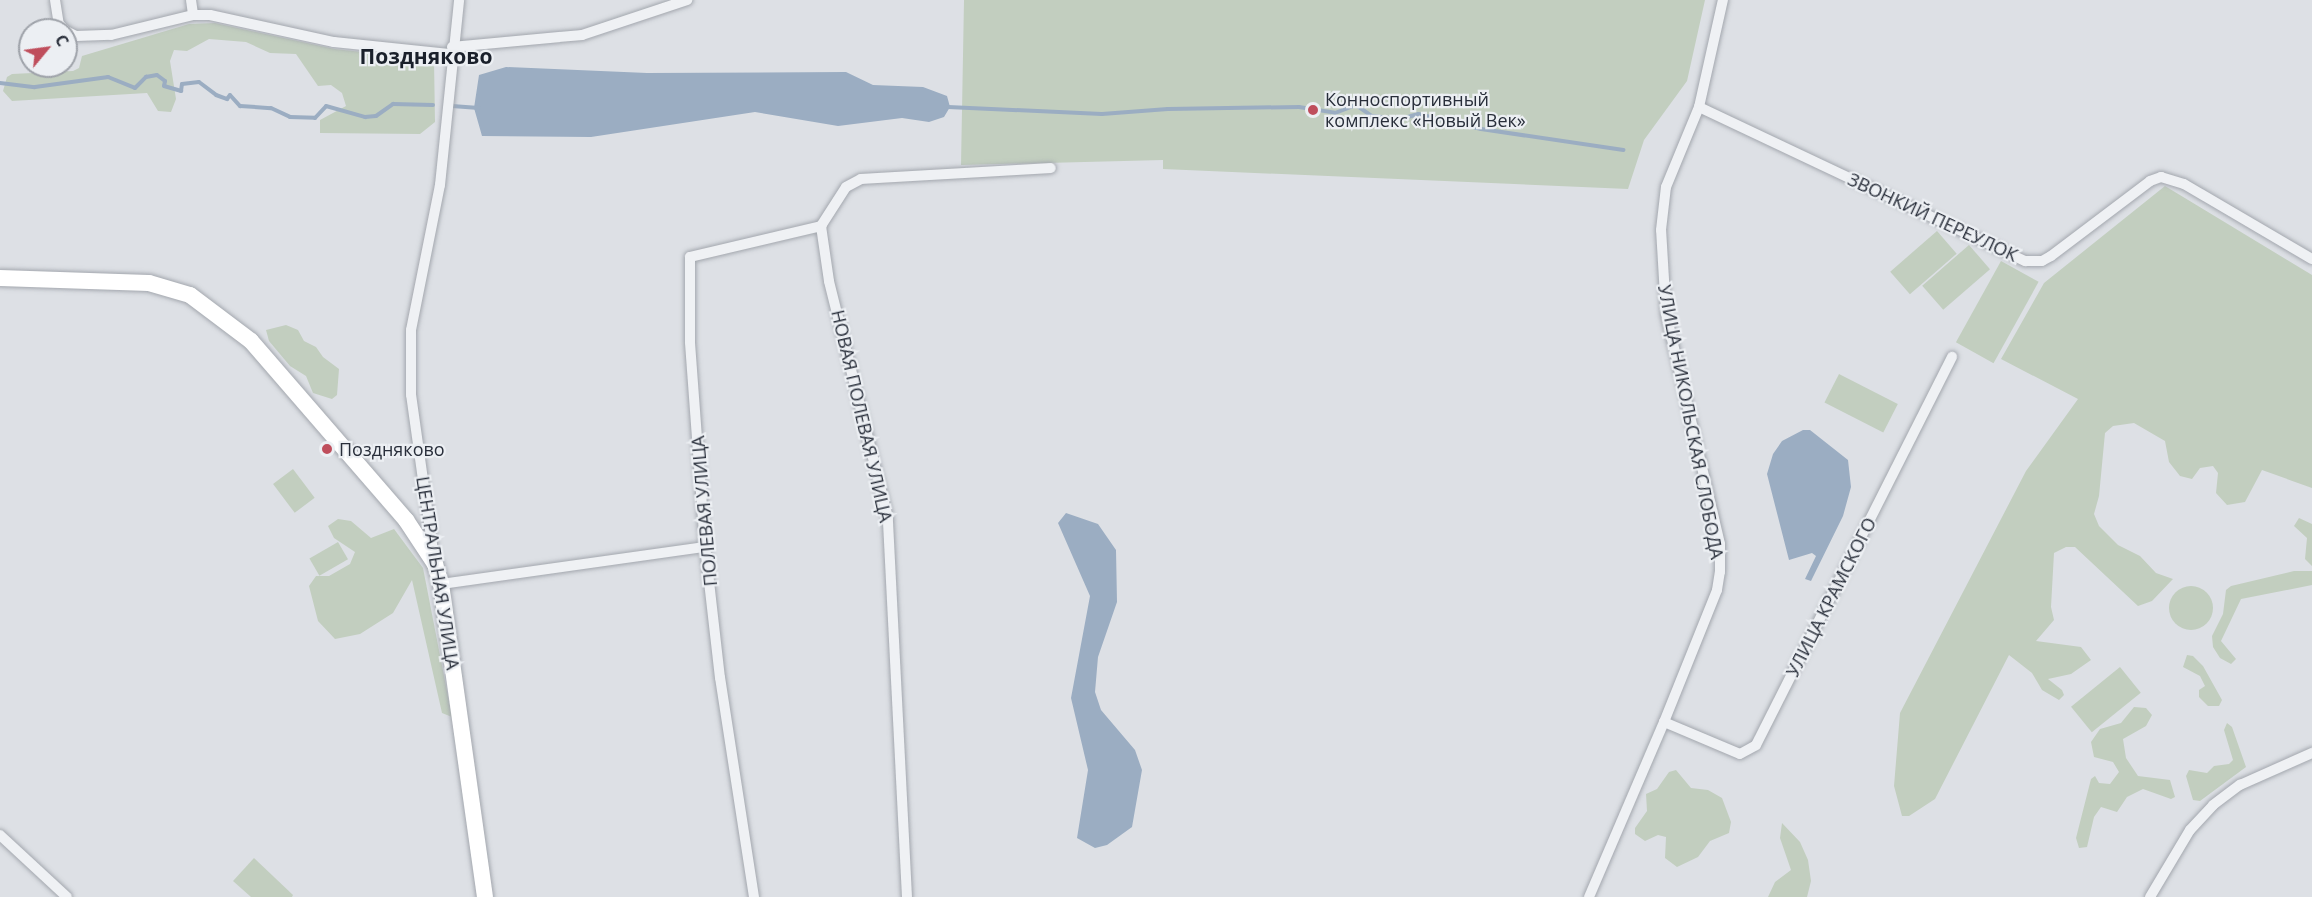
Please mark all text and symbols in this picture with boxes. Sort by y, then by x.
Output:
north arrow [18,18,78,78]
text: С [50,30,74,50]
district label: Поздняково [360,43,492,69]
place label: Конноспортивный комплекс «Новый Век» [1325,89,1526,132]
marker: Конноспортивный комплекс «Новый Век» [1306,103,1320,117]
street label: ЗВОНКИЙ ПЕРЕУЛОК [1845,168,2021,266]
street label: УЛИЦА НИКОЛЬСКАЯ СЛОБОДА [1654,283,1728,561]
street label: НОВАЯ ПОЛЕВАЯ УЛИЦА [827,308,897,524]
street label: ПОЛЕВАЯ УЛИЦА [687,435,721,587]
place label: Поздняково [339,438,445,460]
marker: Поздняково [320,442,334,456]
street label: ЦЕНТРАЛЬНАЯ УЛИЦА [412,475,464,671]
street label: УЛИЦА КРАМСКОГО [1781,514,1881,680]

